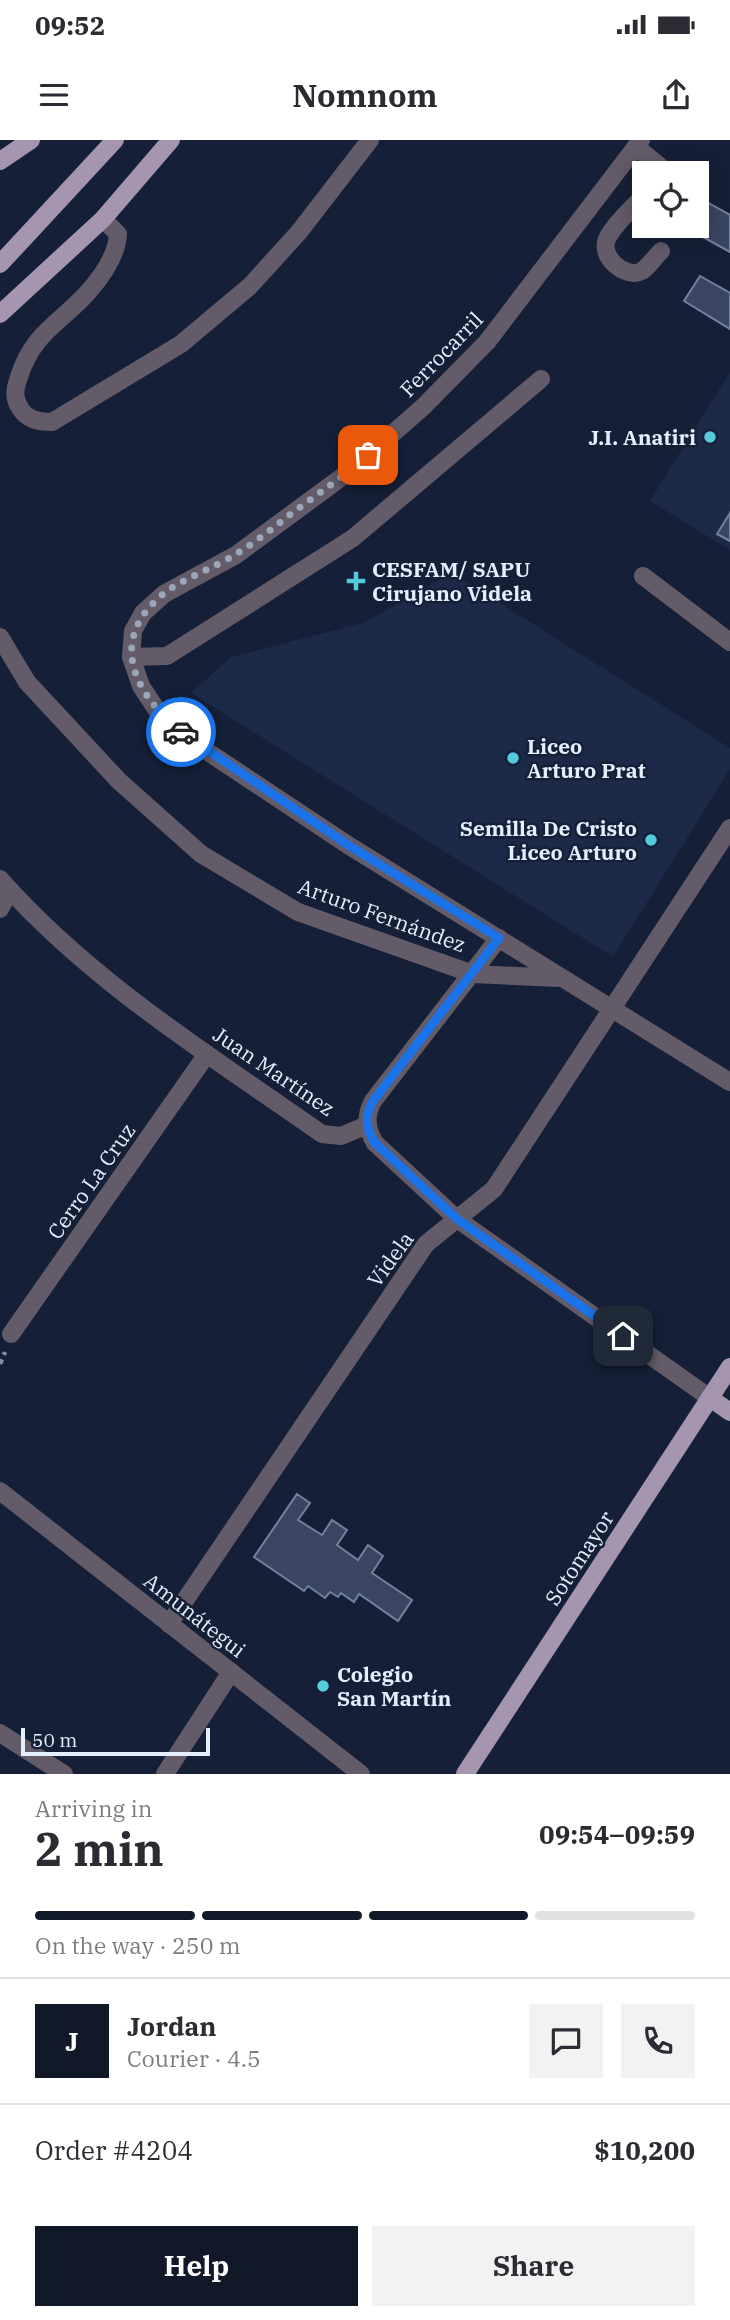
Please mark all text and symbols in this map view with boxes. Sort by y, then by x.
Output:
text: 09:52 [35,8,105,42]
text: Nomnom [292,74,438,116]
icon: menu [35,76,73,114]
icon: share [657,76,695,114]
map controls [632,161,709,238]
button: locate [632,161,709,238]
street label: Ferrocarril [393,305,489,403]
place label: J.I. Anatiri [588,423,696,451]
pin [338,425,398,485]
marker: J.I. Anatiri [702,429,718,445]
icon: bag [349,436,387,474]
place label: CESFAM/ SAPU Cirujano Videla [372,555,532,607]
marker: CESFAM/ SAPU Cirujano Videla [346,571,366,591]
courier [146,697,216,767]
icon: car [162,713,200,751]
place label: Liceo Arturo Prat [527,732,646,784]
marker: Liceo Arturo Prat [505,750,521,766]
place label: Semilla De Cristo Liceo Arturo [460,814,637,866]
marker: Semilla De Cristo Liceo Arturo [643,832,659,848]
street label: Arturo Fernández [294,872,470,958]
street label: Juan Martínez [208,1020,340,1122]
street label: Cerro La Cruz [41,1117,141,1245]
street label: Videla [360,1226,420,1292]
pin [593,1306,653,1366]
icon: home [604,1317,642,1355]
street label: Sotomayor [538,1505,620,1610]
street label: Amunátegui [138,1566,252,1664]
place label: Colegio San Martín [337,1660,452,1712]
marker: Colegio San Martín [315,1678,331,1694]
scale bar [21,1725,210,1757]
text: 50 m [32,1728,77,1752]
text: Arriving in [35,1793,152,1823]
text: 09:54–09:59 [539,1817,695,1851]
text: 2 min [35,1819,164,1879]
text: On the way · 250 m [35,1930,241,1960]
button: chat [529,2004,603,2078]
button: phone [621,2004,695,2078]
text: Jordan [127,2009,217,2043]
text: J [65,2024,79,2058]
text: Courier · 4.5 [127,2043,261,2073]
text: Order #4204 [35,2133,193,2167]
text: $10,200 [594,2133,695,2167]
button: Help [35,2226,358,2306]
button: Share [372,2226,695,2306]

